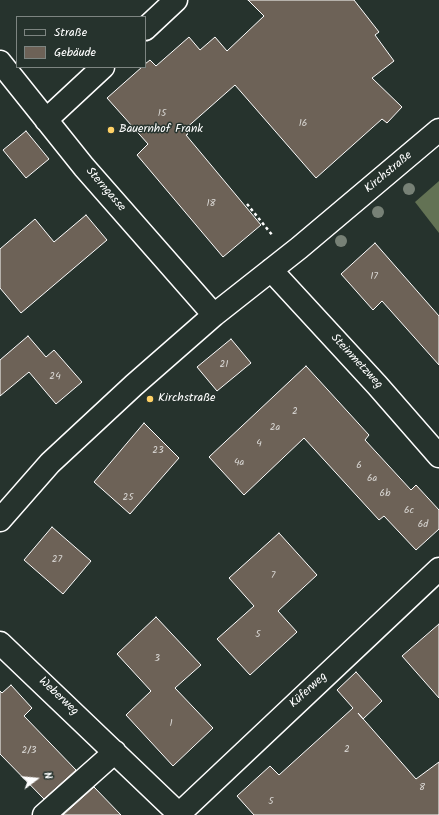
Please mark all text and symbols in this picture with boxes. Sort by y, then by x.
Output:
legend [16,16,146,68]
text: Straße [54,23,87,42]
text: Gebäude [54,43,96,62]
house number: 15 [158,108,166,120]
house number: 16 [299,118,307,130]
place label: Bauernhof Frank [119,123,203,137]
marker: Bauernhof Frank [106,125,116,135]
street label: Kirchstraße [362,149,416,197]
street label: Sterngasse [82,165,128,215]
house number: 18 [206,198,216,210]
house number: 17 [370,271,378,283]
street label: Steinmetzweg [327,332,385,392]
house number: 21 [220,359,228,371]
house number: 24 [49,371,61,383]
place label: Kirchstraße [158,392,215,406]
marker: Kirchstraße [145,394,155,404]
house number: 2 [292,406,298,418]
house number: 2a [270,422,280,434]
house number: 4 [256,438,262,450]
house number: 23 [152,445,164,457]
house number: 4a [234,457,244,469]
house number: 6 [356,460,362,472]
house number: 6a [367,473,377,485]
house number: 6b [380,488,390,500]
house number: 25 [122,492,134,504]
house number: 6c [404,505,414,517]
house number: 6d [418,519,428,531]
house number: 27 [52,554,62,566]
house number: 7 [271,570,275,582]
house number: 5 [255,629,261,641]
house number: 3 [154,653,160,665]
street label: Küferweg [287,670,331,712]
street label: Weberweg [35,675,81,719]
house number: 1 [169,718,173,730]
house number: 2 [344,744,350,756]
house number: 2/3 [21,745,37,757]
north arrow [16,759,56,799]
text: N [38,770,57,782]
house number: 8 [419,782,425,794]
house number: 5 [268,796,274,808]

